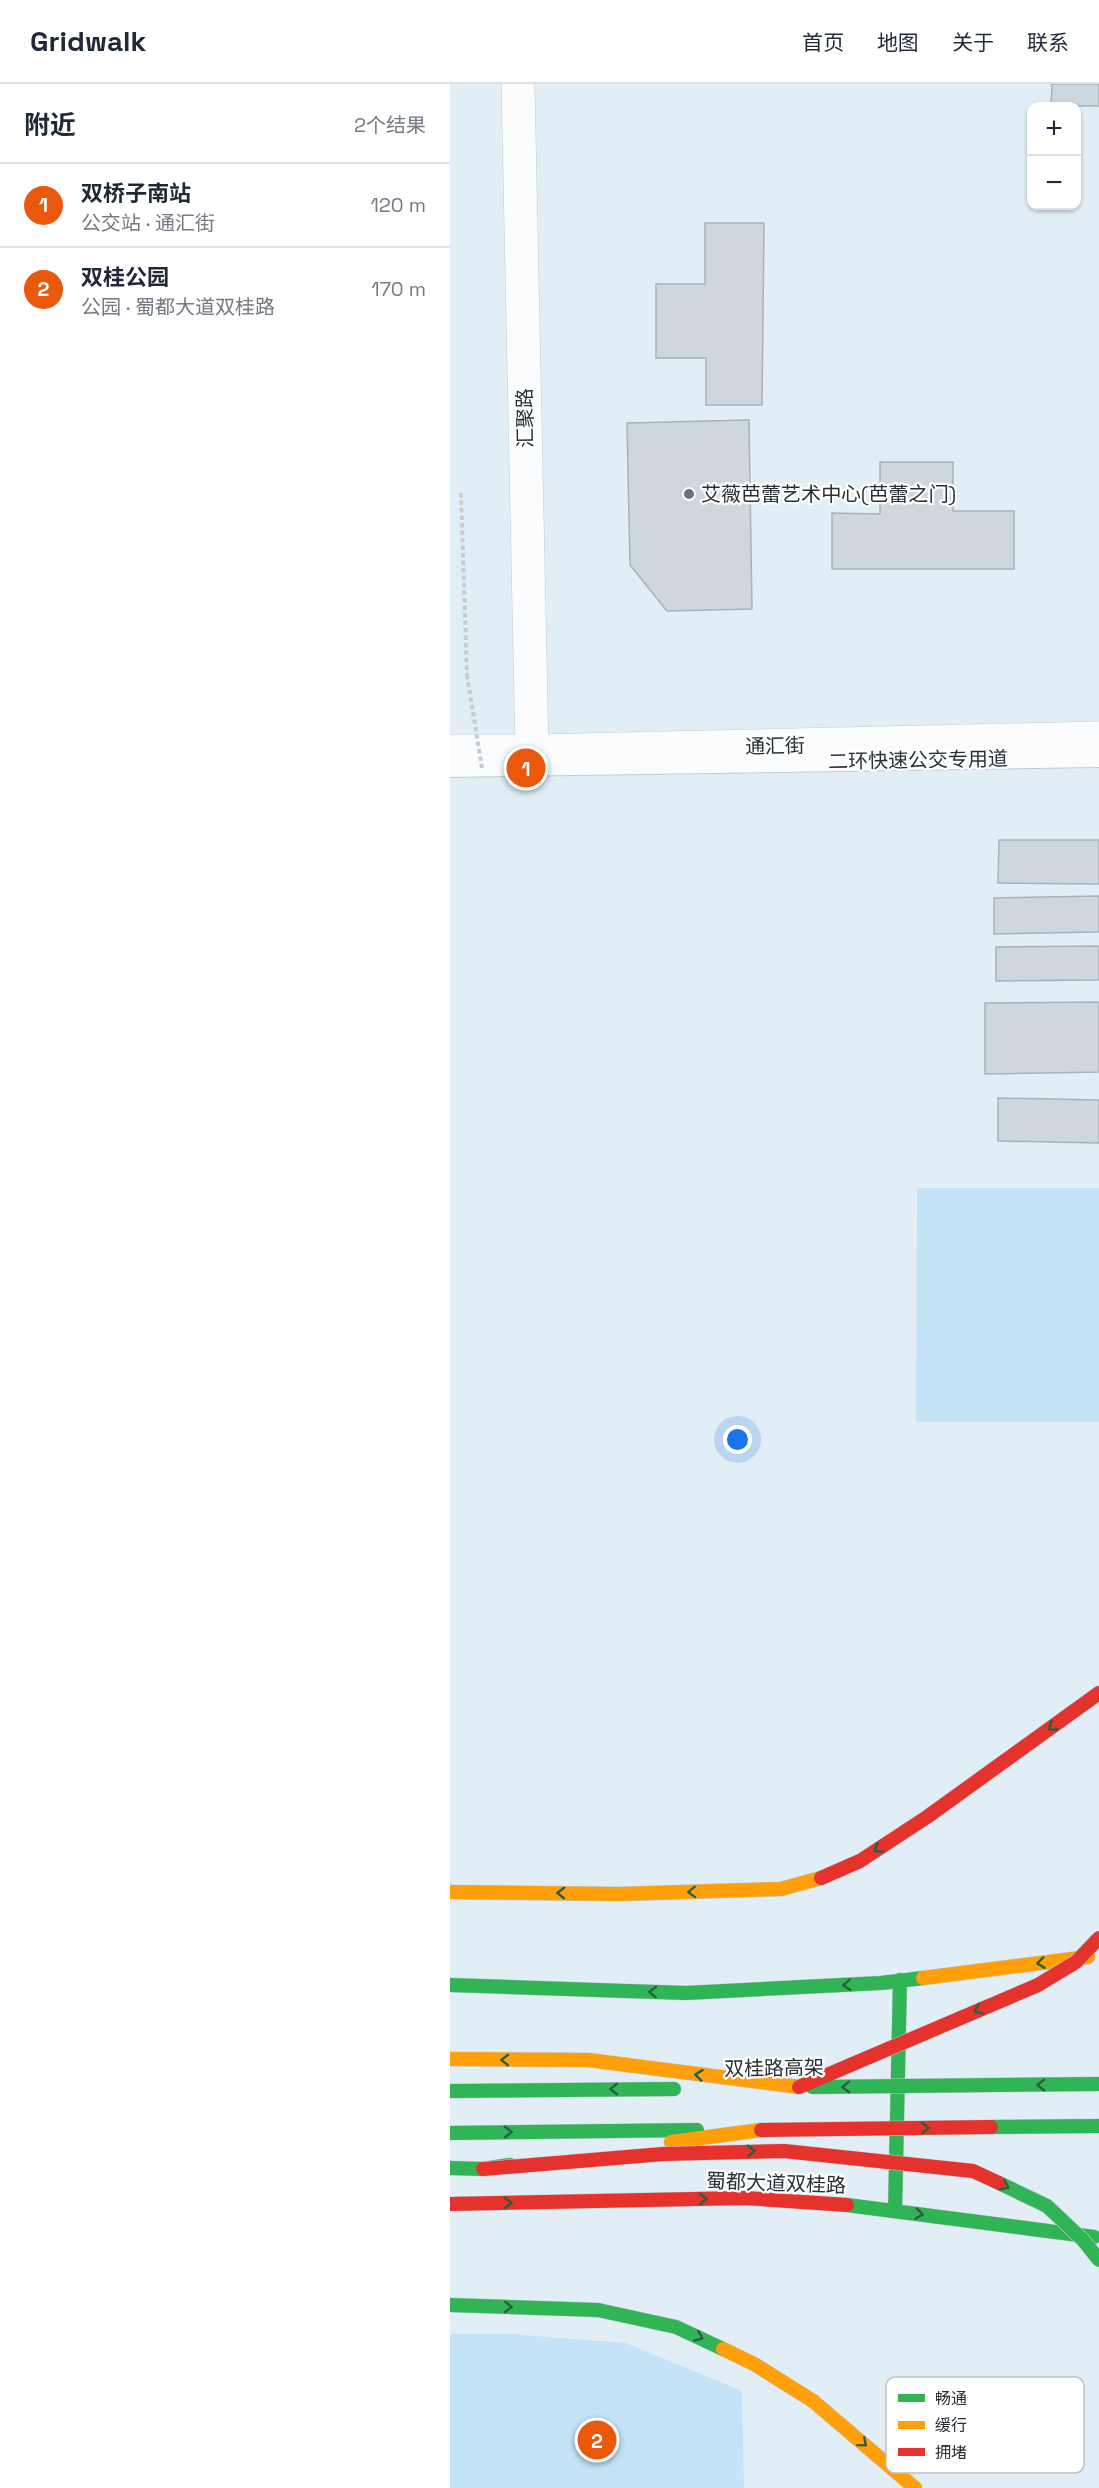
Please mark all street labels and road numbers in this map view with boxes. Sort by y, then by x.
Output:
street label: 汇聚路 [511,388,539,448]
street label: 通汇街 [745,732,805,760]
street label: 二环快速公交专用道 [828,745,1008,775]
street label: 双桂路高架 [724,2054,824,2082]
street label: 蜀都大道双桂路 [706,2168,846,2198]

